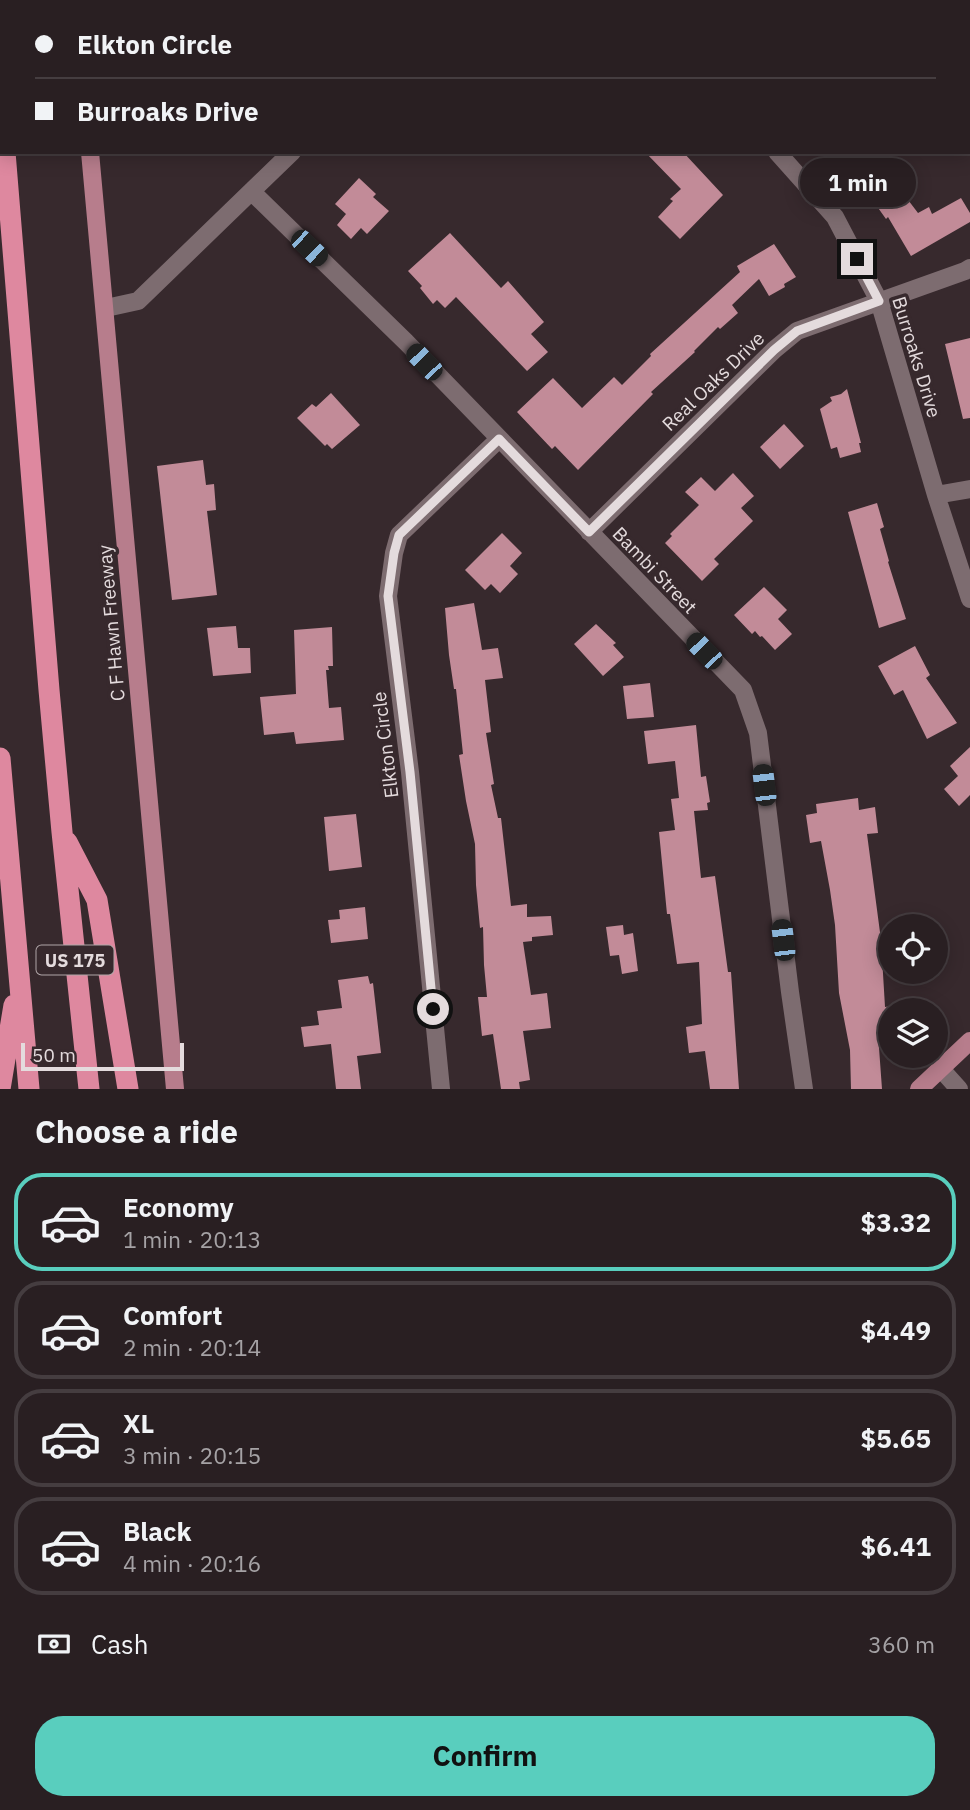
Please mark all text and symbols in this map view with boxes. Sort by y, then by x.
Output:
text: Elkton Circle [77,27,232,61]
text: Burroaks Drive [77,94,259,128]
callout: 1 min [799,158,915,206]
text: 1 min [828,167,888,197]
car [287,226,332,270]
route end [841,243,873,275]
street label: Burroaks Drive [887,293,947,421]
street label: Real Oaks Drive [657,326,769,436]
car [402,340,447,384]
street label: Bambi Street [608,522,702,618]
street label: C F Hawn Freeway [92,543,130,702]
car [682,629,727,673]
street label: Elkton Circle [367,690,403,800]
car [752,763,777,807]
map controls [878,914,948,1068]
button: locate [878,914,948,984]
car [771,918,796,962]
road number: US 175 [36,945,114,974]
route start [417,993,449,1025]
button: layers [878,998,948,1068]
scale bar [21,1040,184,1072]
text: 50 m [32,1043,76,1067]
text: Choose a ride [35,1110,238,1152]
text: Economy [123,1190,234,1224]
icon: car [39,1191,102,1254]
text: $3.32 [861,1205,931,1239]
text: 1 min · 20:13 [123,1224,261,1254]
text: Comfort [123,1298,222,1332]
icon: car [39,1299,102,1362]
text: $4.49 [861,1313,931,1347]
text: 2 min · 20:14 [123,1332,261,1362]
text: XL [123,1406,154,1440]
icon: car [39,1407,102,1470]
text: $5.65 [861,1421,931,1455]
text: 3 min · 20:15 [123,1440,261,1470]
text: Black [123,1514,191,1548]
icon: car [39,1515,102,1578]
text: $6.41 [861,1529,931,1563]
text: 4 min · 20:16 [123,1548,261,1578]
icon: cash [35,1625,73,1663]
text: Cash [91,1627,148,1661]
text: 360 m [868,1629,935,1659]
button: Confirm [35,1716,935,1796]

